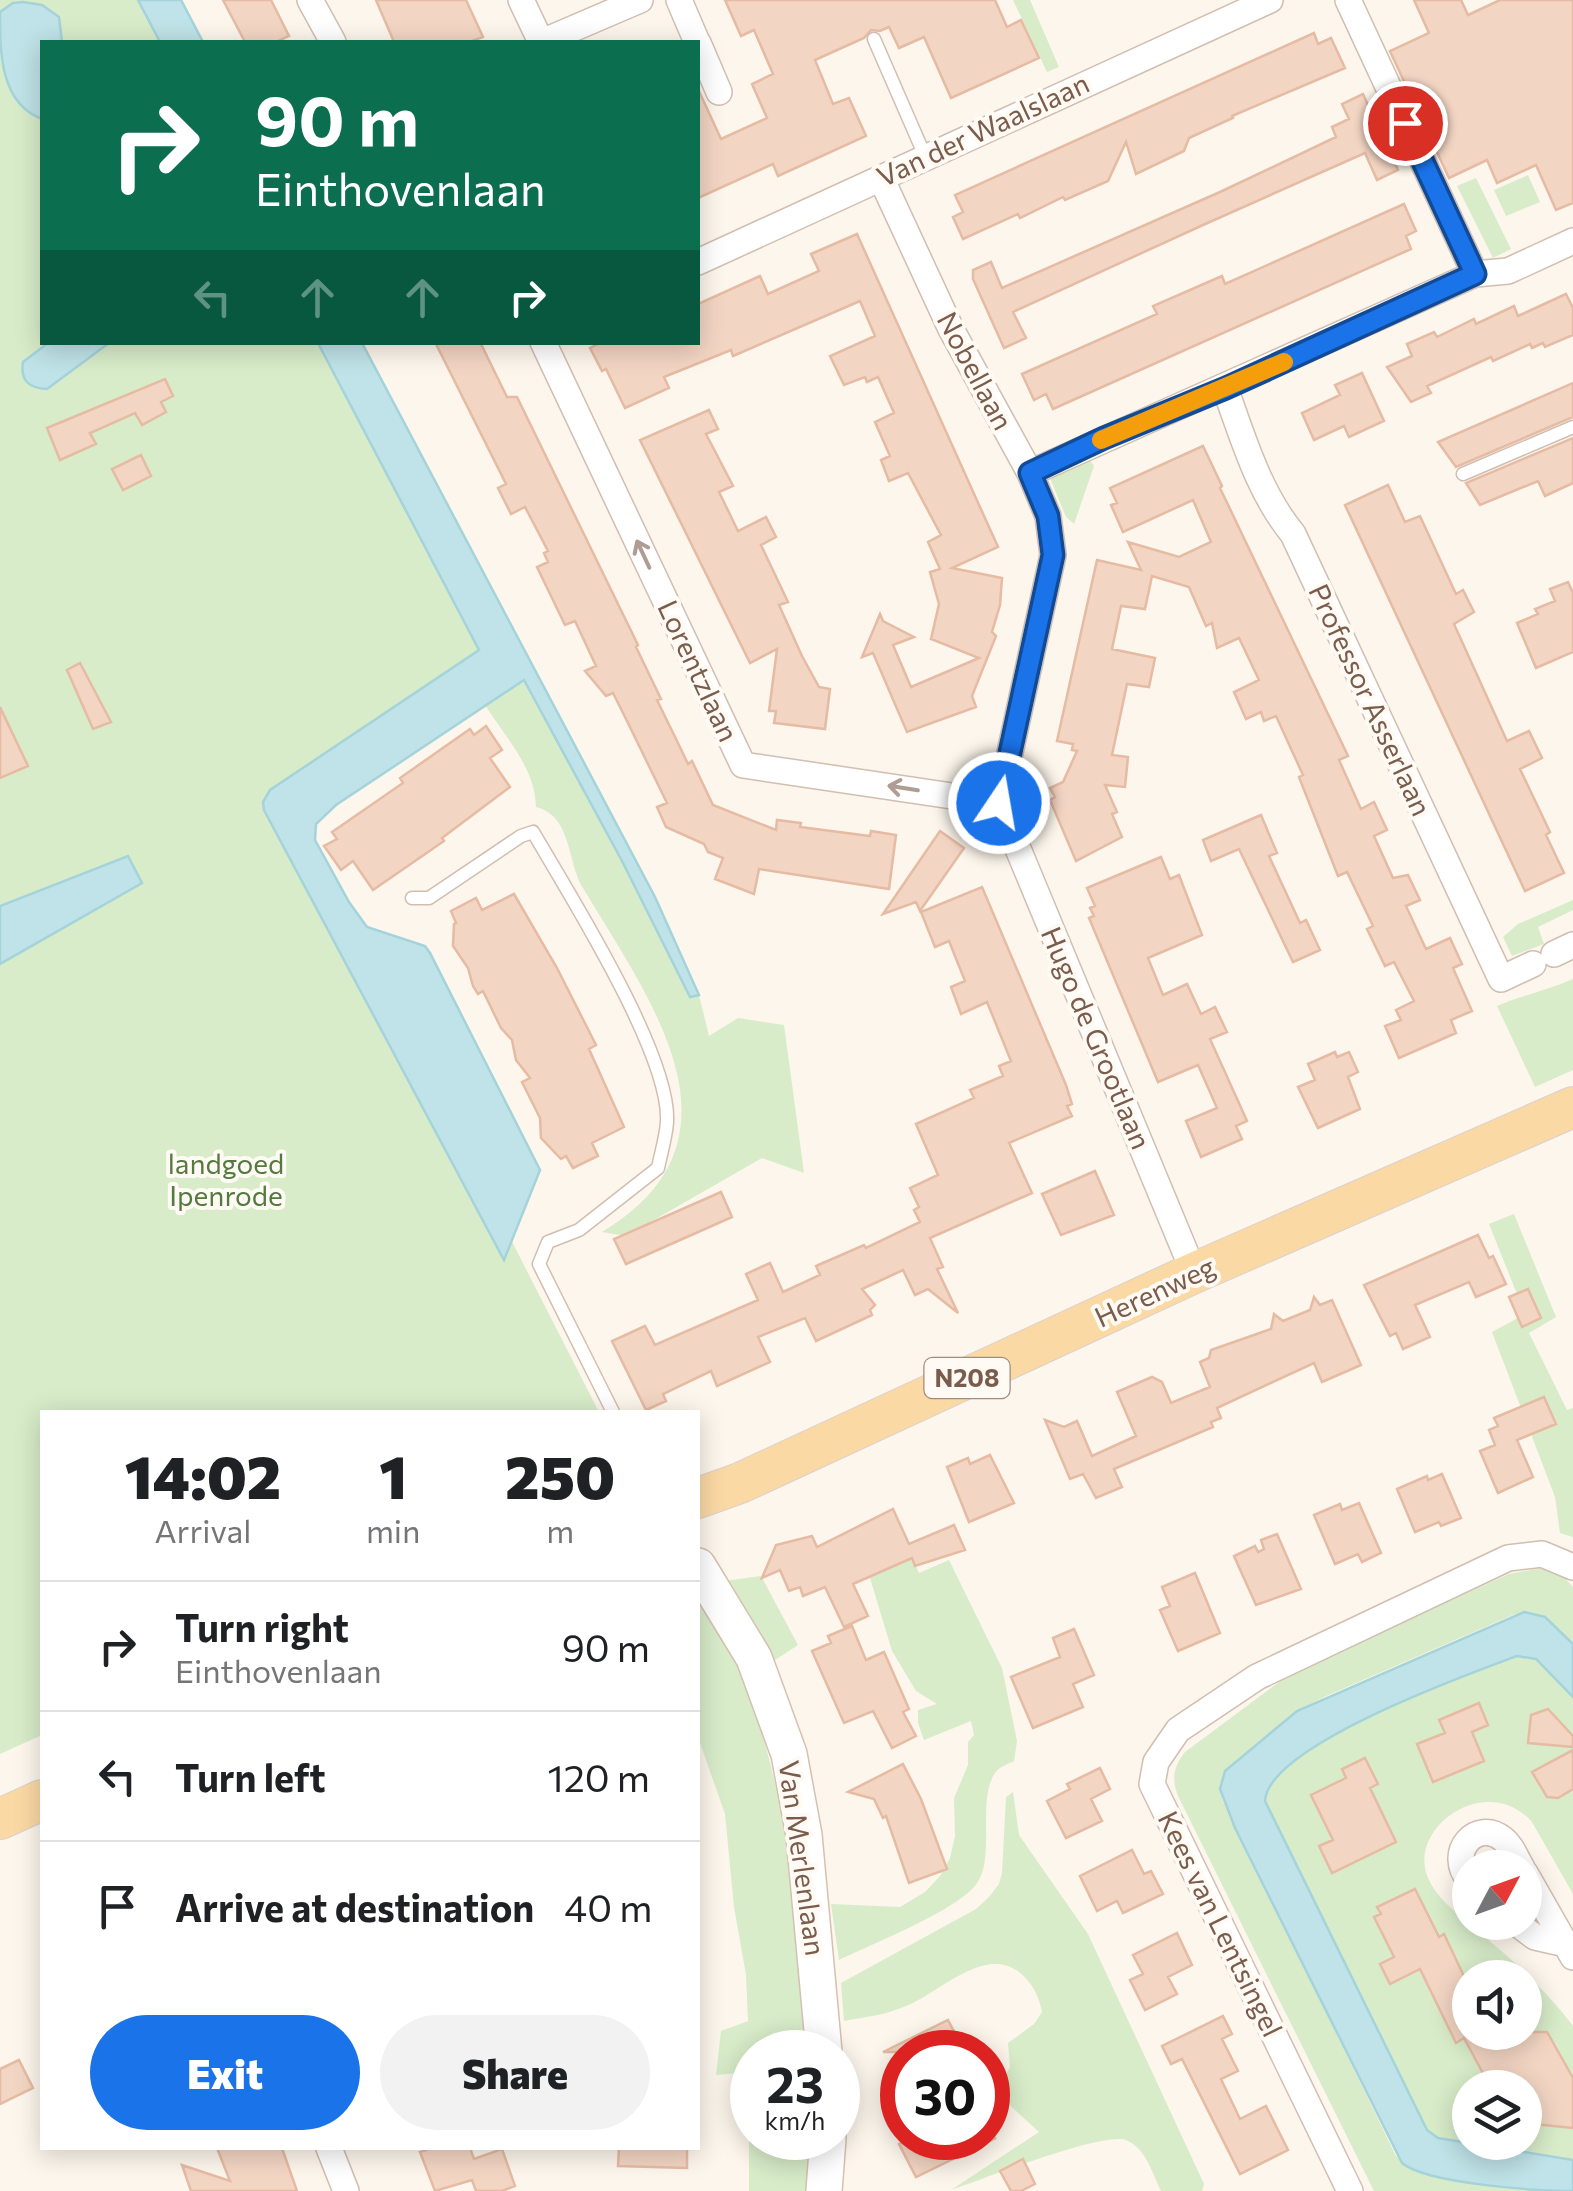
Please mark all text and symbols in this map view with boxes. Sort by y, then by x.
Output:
street label: Van der Waalslaan [871,65,1094,193]
text: 90 m [255,75,419,160]
icon: right [90,80,220,210]
pin [1363,81,1448,166]
icon: arrive [1378,96,1433,151]
text: Einthovenlaan [255,160,545,215]
icon: left [185,270,240,325]
icon: ahead [290,270,345,325]
icon: ahead [395,270,450,325]
icon: right [500,270,555,325]
street label: Nobellaan [931,306,1021,435]
one-way arrow [632,539,651,569]
street label: Professor Asserlaan [1302,578,1440,821]
street label: Lorentzlaan [651,594,746,747]
position arrow [947,751,1051,855]
one-way arrow [887,779,919,797]
street label: Hugo de Grootlaan [1035,921,1159,1154]
park label: landgoed Ipenrode [168,1146,284,1212]
street label: Herenweg [1089,1248,1220,1334]
road number: N208 [924,1358,1010,1398]
text: 14:02 [125,1438,281,1511]
text: 1 [379,1438,407,1511]
text: 250 [505,1438,615,1511]
text: Arrival [155,1510,251,1550]
text: min [366,1510,420,1550]
text: m [546,1510,574,1550]
text: Turn right [175,1603,349,1650]
icon: right [90,1619,145,1674]
text: 90 m [562,1623,650,1670]
text: Einthovenlaan [175,1650,382,1690]
icon: left [90,1749,145,1804]
text: Turn left [175,1753,326,1800]
text: 120 m [548,1753,650,1800]
street label: Van Merlenlaan [772,1758,834,1958]
street label: Kees van Lentsingel [1152,1805,1290,2042]
north arrow [1452,1850,1542,1940]
map controls [1452,1850,1542,2160]
icon: arrive [90,1879,145,1934]
text: Arrive at destination [175,1883,534,1930]
text: 40 m [564,1883,652,1930]
button: sound [1452,1960,1542,2050]
button: Exit [90,2015,360,2130]
button: Share [380,2015,650,2130]
speed limit sign: 30 [880,2030,1010,2160]
text: 23 [766,2052,824,2113]
button: layers [1452,2070,1542,2160]
text: km/h [765,2105,825,2135]

